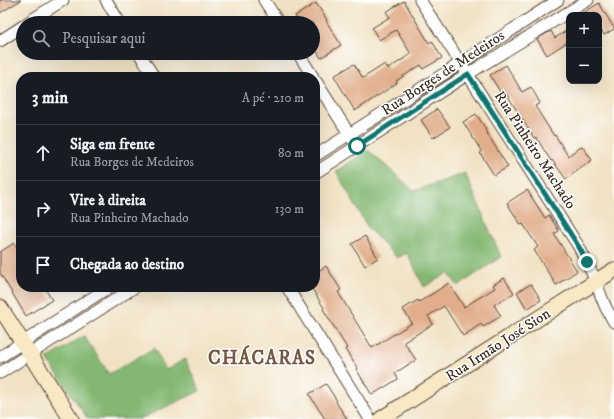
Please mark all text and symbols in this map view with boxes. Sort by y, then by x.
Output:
map controls [566,12,602,84]
button: + [566,12,602,48]
search box [16,16,320,60]
street label: Rua Borges de Medeiros [378,26,508,120]
icon: search [30,27,52,49]
text: Pesquisar aqui [62,29,145,48]
button: − [566,48,602,84]
text: 3 min [32,87,68,109]
street label: Rua Pinheiro Machado [490,87,580,213]
text: A pé · 210 m [242,90,304,106]
text: Siga em frente [70,135,155,154]
route start [348,137,366,155]
icon: ahead [32,142,54,164]
text: 80 m [278,145,304,161]
text: Rua Borges de Medeiros [70,154,194,170]
text: Vire à direita [70,191,146,210]
icon: right [32,198,54,220]
text: 130 m [275,201,304,217]
text: Rua Pinheiro Machado [70,210,189,226]
route end [578,253,596,271]
icon: arrive [32,254,54,276]
text: Chegada ao destino [70,255,184,274]
street label: Rua Irmão José Sion [442,304,554,386]
district label: CHÁCARAS [208,345,316,370]

